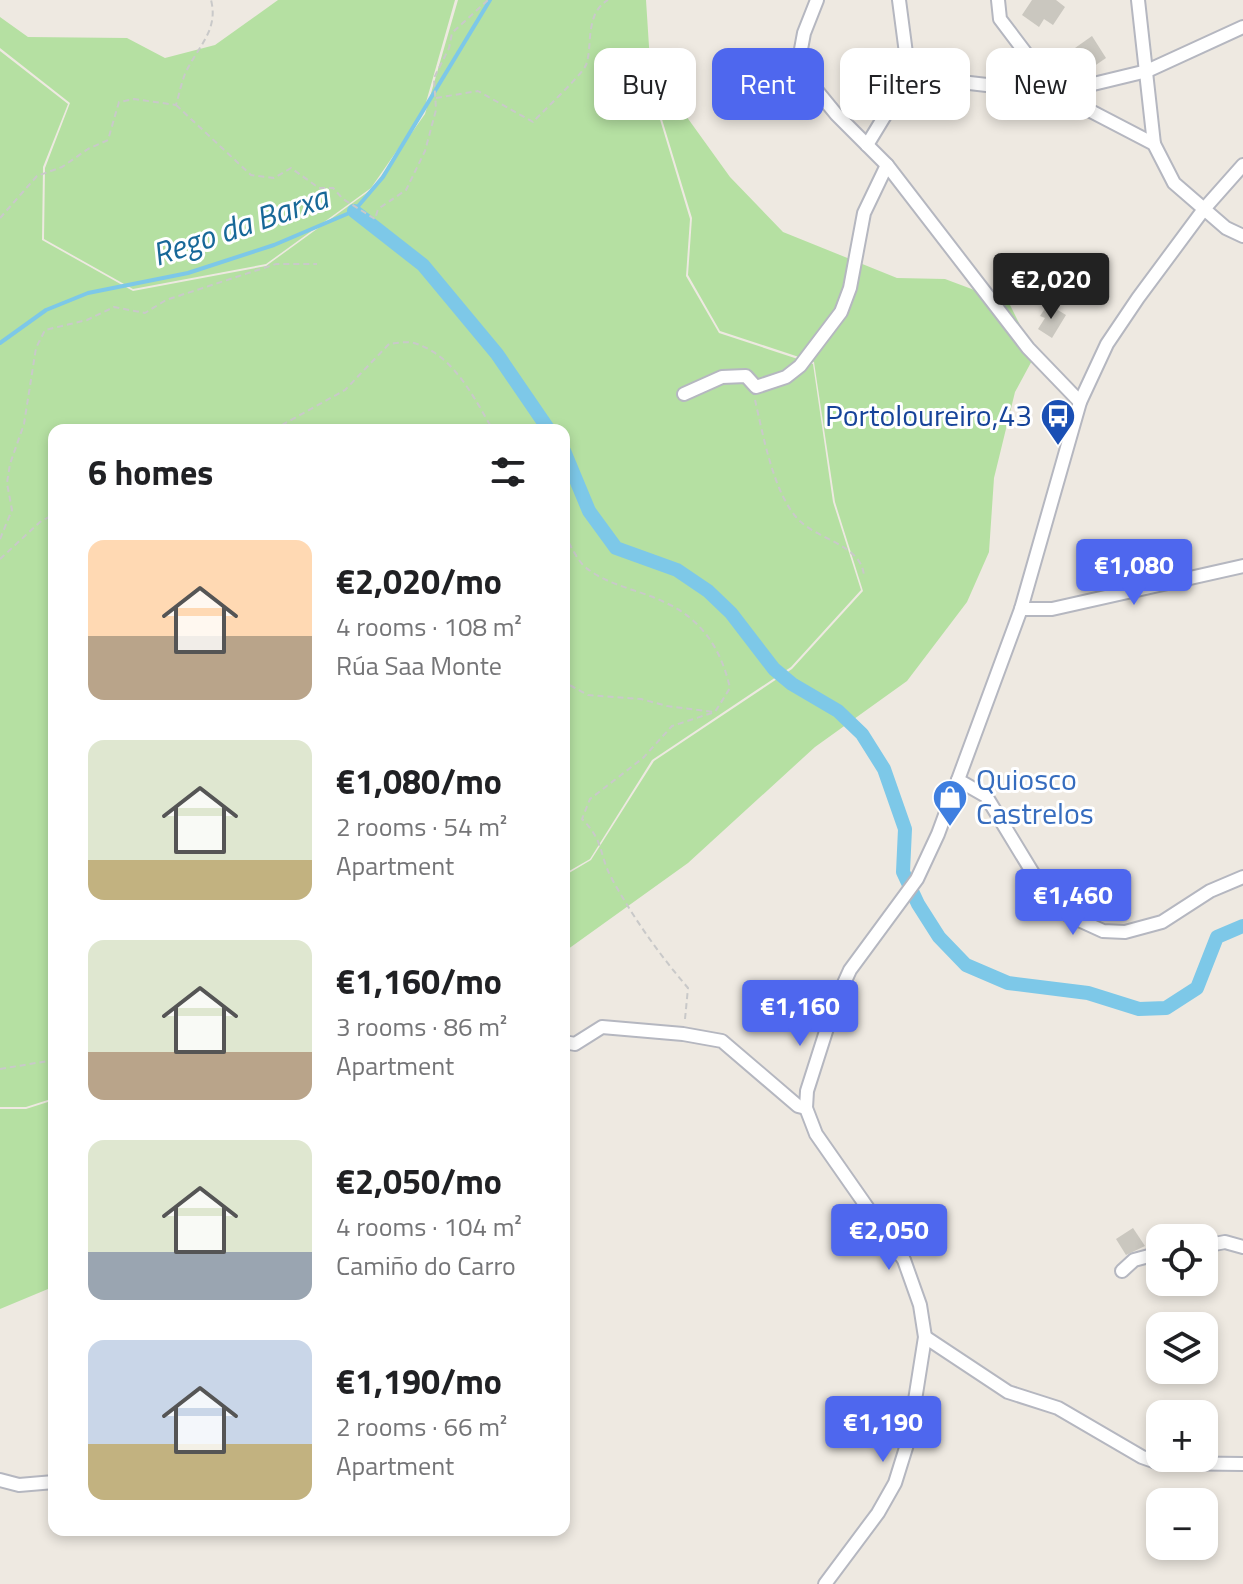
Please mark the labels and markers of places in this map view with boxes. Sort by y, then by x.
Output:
pin: €2,020 [986,253,1116,321]
place label: Portoloureiro,43 [825,392,1032,438]
bus stop icon: Portoloureiro,43 [1039,397,1077,447]
pin: €1,080 [1069,539,1199,607]
place label: Quiosco Castrelos [976,756,1094,836]
shop icon: Quiosco Castrelos [931,778,969,828]
pin: €1,460 [1008,869,1138,937]
pin: €1,160 [735,980,865,1048]
pin: €2,050 [824,1204,954,1272]
pin: €1,190 [818,1396,948,1464]

